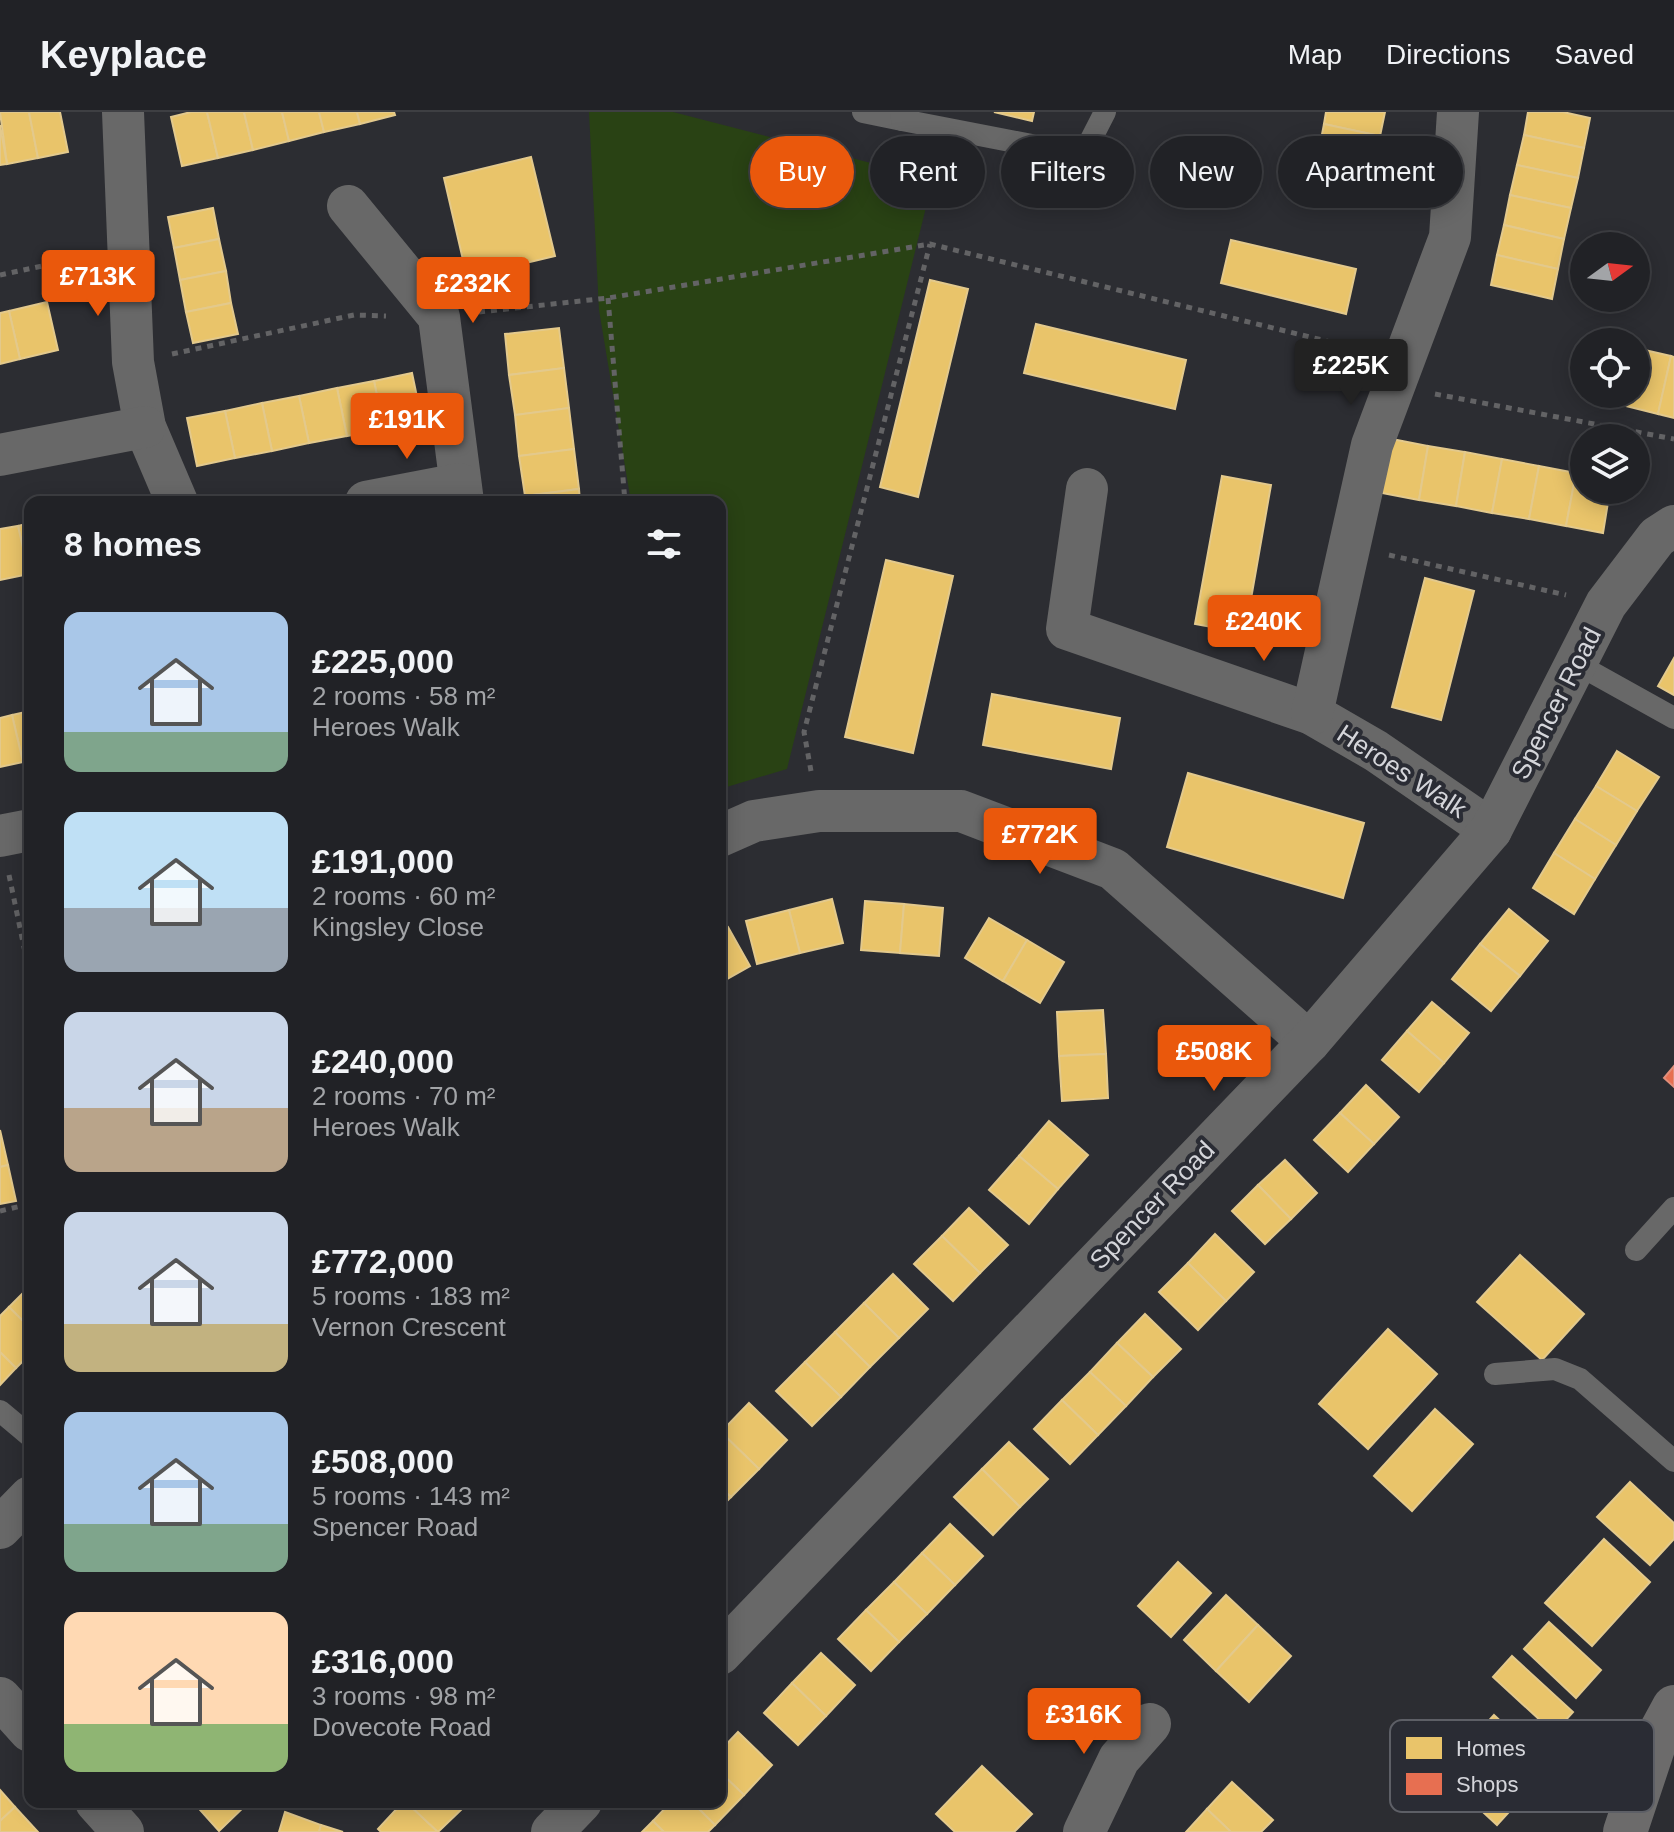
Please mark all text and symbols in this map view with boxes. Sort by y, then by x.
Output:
text: Keyplace [40,34,207,76]
text: Map [1288,39,1342,70]
text: Directions [1386,39,1511,70]
text: Saved [1555,39,1634,70]
chip: Buy [750,136,854,208]
chip: Rent [870,136,985,208]
chip: Filters [1001,136,1134,208]
chip: New [1150,136,1262,208]
chip: Apartment [1278,136,1463,208]
north arrow [1570,232,1650,312]
map controls [1570,232,1650,504]
pin: £713K [42,250,154,318]
pin: £232K [417,257,529,325]
text: £713K [60,261,136,291]
text: £232K [435,268,511,298]
button: locate [1570,328,1650,408]
pin: £225K [1295,339,1407,407]
text: £225K [1313,350,1389,380]
pin: £191K [351,393,463,461]
text: £191K [369,404,445,434]
button: layers [1570,424,1650,504]
icon: filters [642,522,686,566]
text: 8 homes [64,525,202,563]
pin: £240K [1208,595,1320,663]
text: £240K [1226,606,1302,636]
street label: Spencer Road [1505,622,1607,784]
text: £225,000 [312,642,454,680]
icon: home [128,644,224,740]
text: 2 rooms · 58 m² [312,681,496,711]
text: Heroes Walk [312,712,460,742]
street label: Heroes Walk [1332,718,1473,824]
pin: £772K [984,808,1096,876]
text: £772K [1002,819,1078,849]
text: £191,000 [312,842,454,880]
icon: home [128,844,224,940]
text: 2 rooms · 60 m² [312,881,496,911]
text: Kingsley Close [312,912,484,942]
pin: £508K [1158,1025,1270,1093]
text: £508K [1176,1036,1252,1066]
text: £240,000 [312,1042,454,1080]
icon: home [128,1044,224,1140]
text: 2 rooms · 70 m² [312,1081,496,1111]
text: Heroes Walk [312,1112,460,1142]
street label: Spencer Road [1083,1135,1221,1275]
text: £772,000 [312,1242,454,1280]
icon: home [128,1244,224,1340]
text: 5 rooms · 183 m² [312,1281,510,1311]
text: Vernon Crescent [312,1312,506,1342]
text: £508,000 [312,1442,454,1480]
icon: home [128,1444,224,1540]
text: 5 rooms · 143 m² [312,1481,510,1511]
text: Spencer Road [312,1512,478,1542]
text: £316,000 [312,1642,454,1680]
icon: home [128,1644,224,1740]
text: 3 rooms · 98 m² [312,1681,496,1711]
pin: £316K [1028,1688,1140,1756]
text: £316K [1046,1699,1122,1729]
text: Dovecote Road [312,1712,491,1742]
legend [1390,1720,1654,1812]
text: Homes [1456,1736,1526,1761]
text: Shops [1456,1772,1518,1797]

